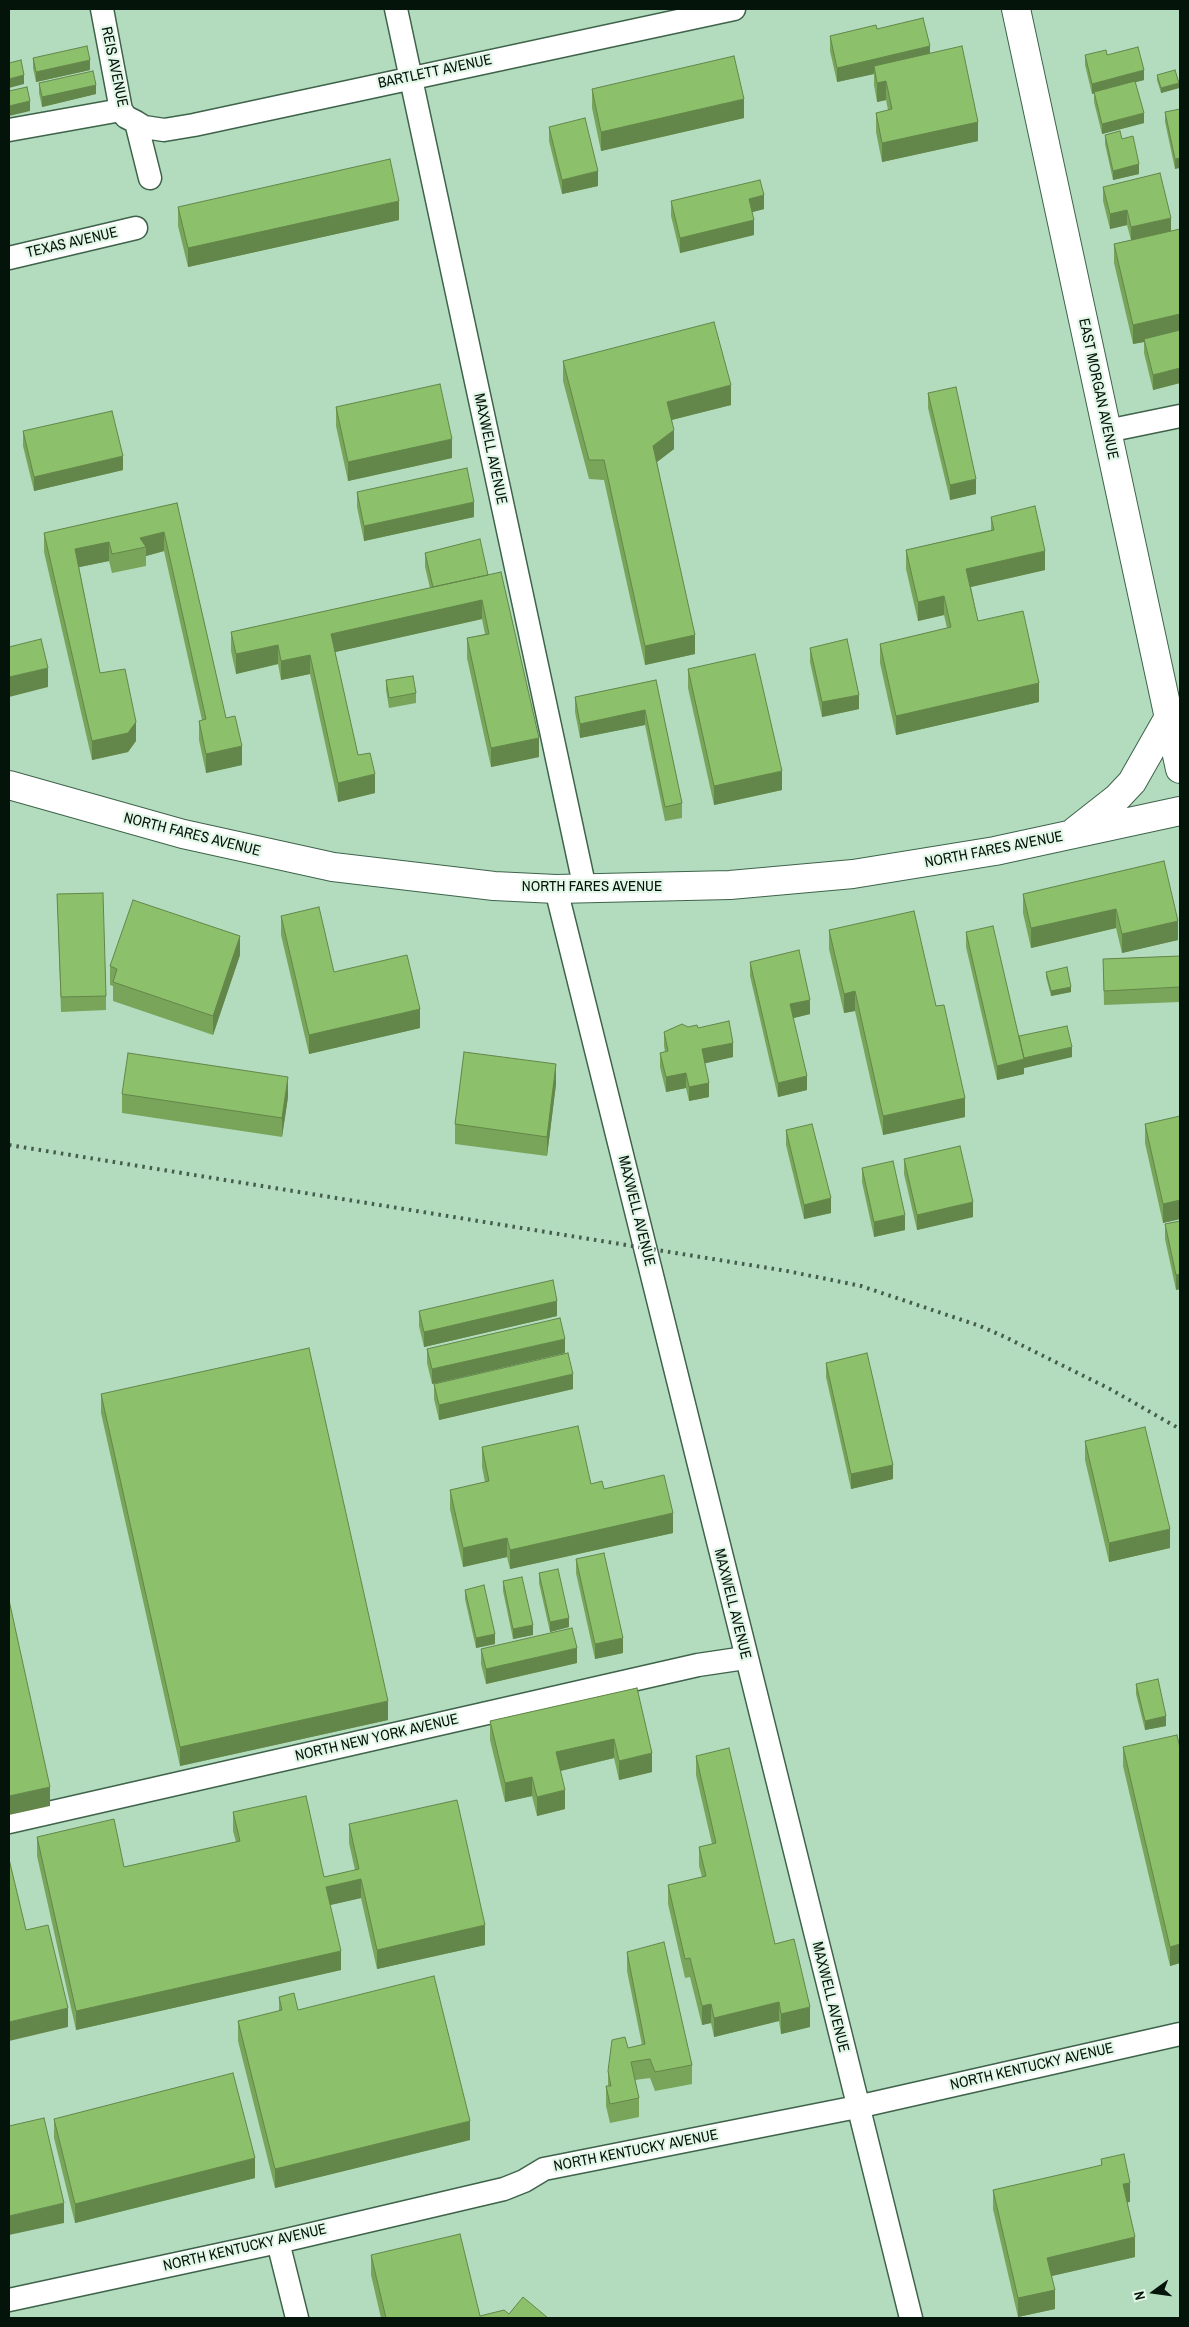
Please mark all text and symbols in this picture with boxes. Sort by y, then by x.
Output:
street label: REIS AVENUE [97,25,131,109]
street label: BARTLETT AVENUE [377,51,493,93]
street label: TEXAS AVENUE [24,224,120,262]
street label: EAST MORGAN AVENUE [1074,317,1122,461]
street label: MAXWELL AVENUE [469,392,511,506]
street label: NORTH FARES AVENUE [122,809,262,861]
street label: NORTH FARES AVENUE [923,828,1065,872]
street label: NORTH FARES AVENUE [522,878,662,896]
street label: MAXWELL AVENUE [614,1154,658,1268]
street label: MAXWELL AVENUE [710,1547,754,1661]
street label: NORTH NEW YORK AVENUE [294,1710,460,1766]
street label: MAXWELL AVENUE [808,1940,852,2054]
street label: NORTH KENTUCKY AVENUE [949,2039,1115,2095]
street label: NORTH KENTUCKY AVENUE [552,2126,720,2176]
street label: NORTH KENTUCKY AVENUE [162,2220,328,2276]
north arrow [1129,2267,1179,2317]
text: N [1130,2289,1149,2302]

